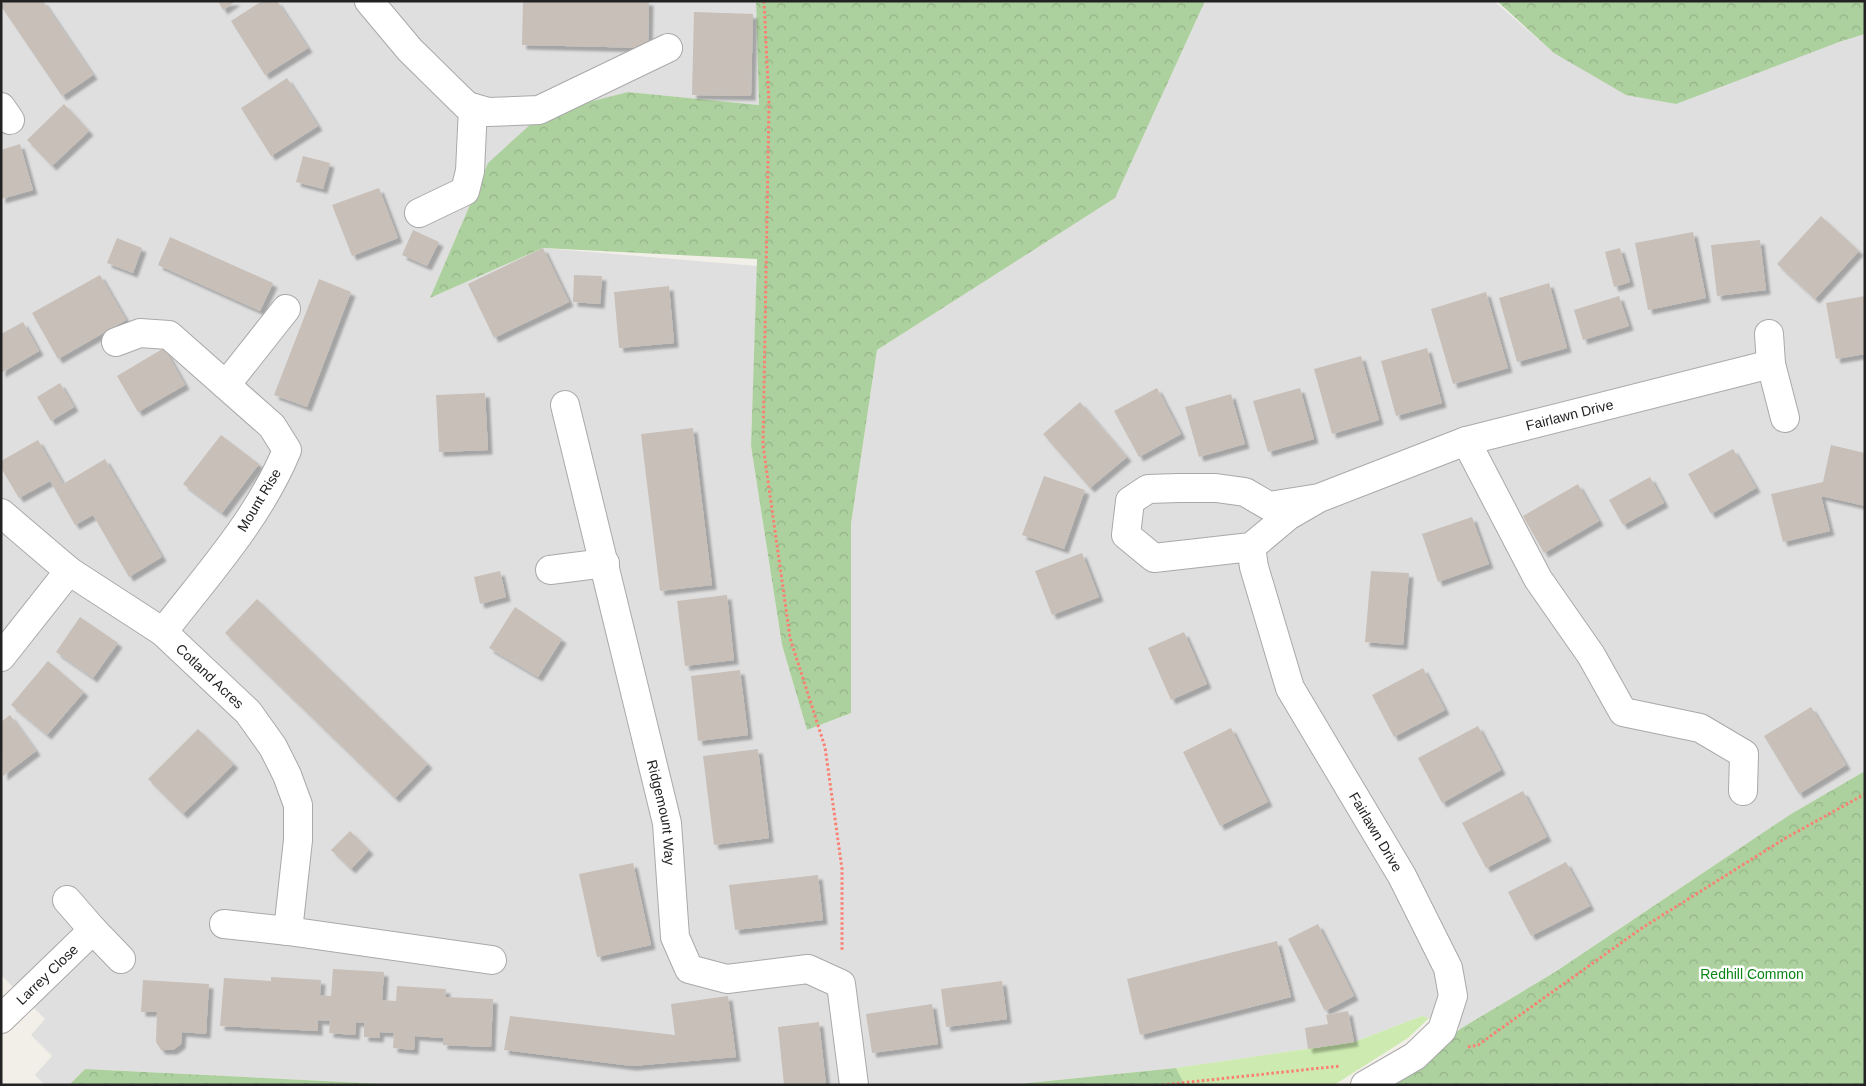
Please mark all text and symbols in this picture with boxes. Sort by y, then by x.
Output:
street label: Fairlawn Drive [1524,396,1615,434]
street label: Mount Rise [234,465,284,534]
street label: Cotland Acres [173,640,247,712]
street label: Ridgemount Way [644,758,678,866]
street label: Fairlawn Drive [1346,789,1406,875]
street label: Larrey Close [13,941,81,1008]
park label: Redhill Common [1700,966,1804,982]

